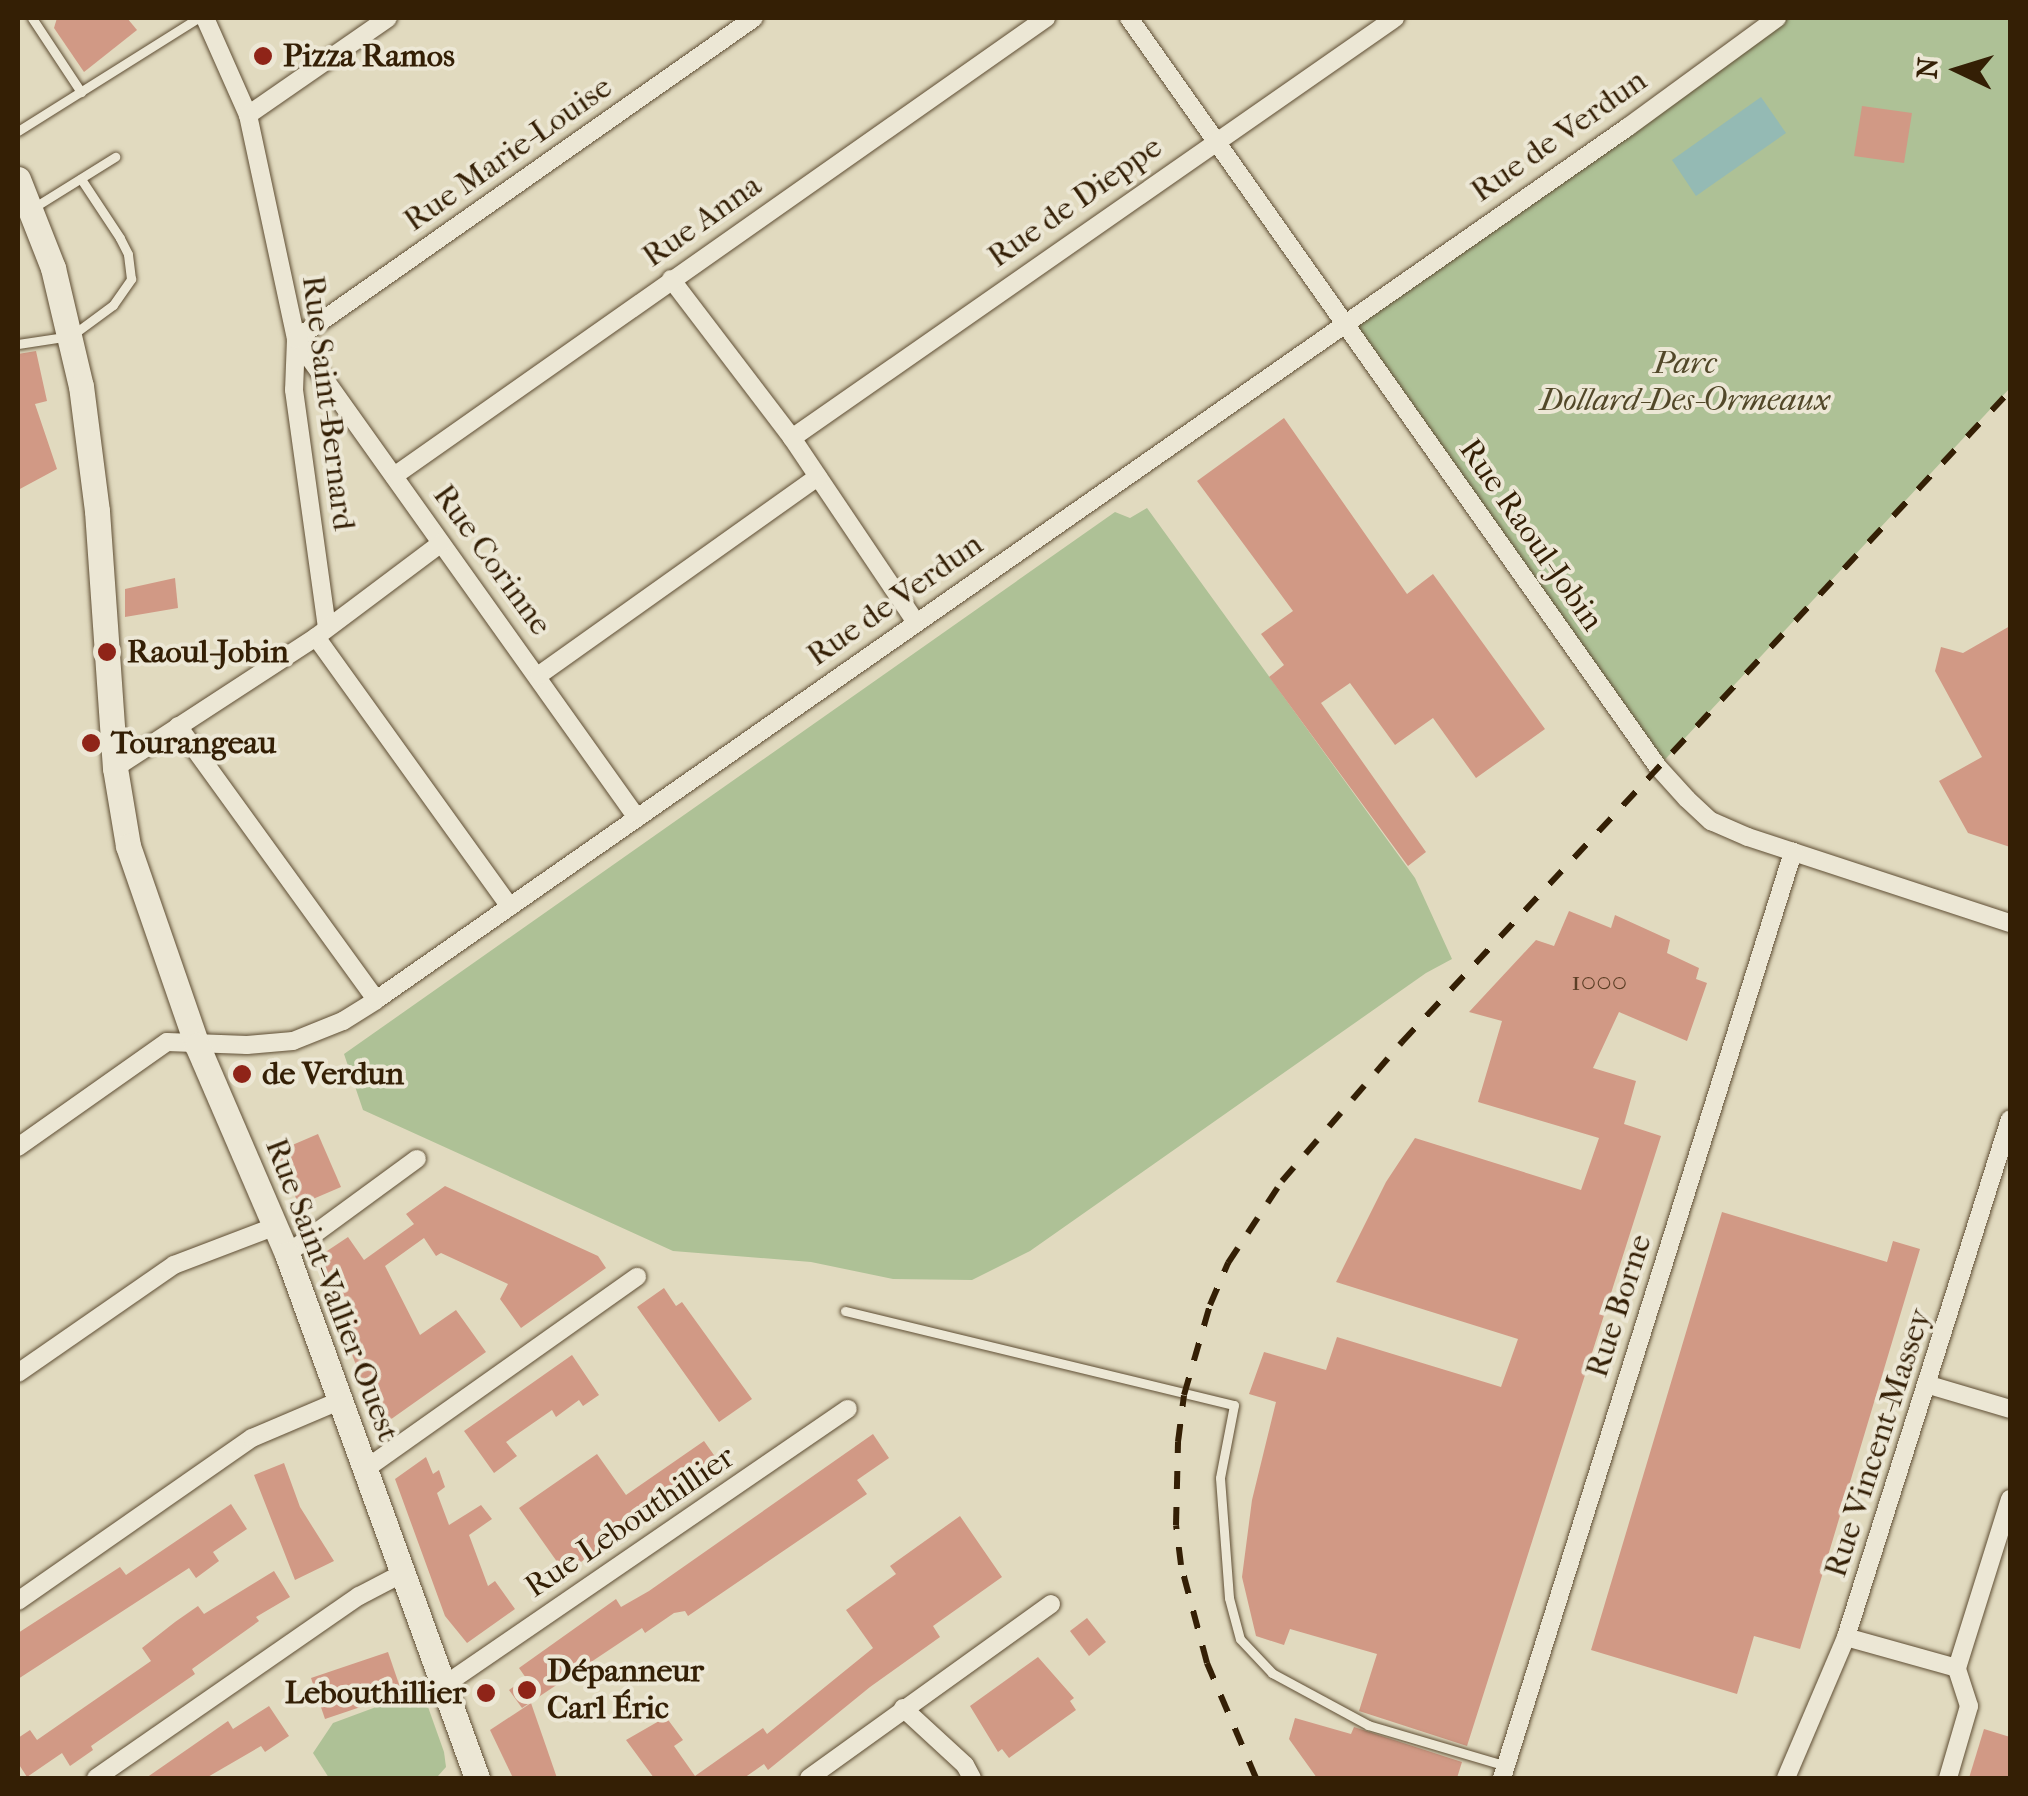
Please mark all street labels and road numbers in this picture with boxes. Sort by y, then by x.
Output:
street label: Rue de Verdun [1464,61,1654,211]
street label: Rue Marie-Louise [397,68,619,240]
street label: Rue de Dieppe [981,128,1169,276]
street label: Rue Anna [635,166,769,276]
street label: Rue Saint-Bernard [293,273,363,533]
street label: Rue Raoul-Jobin [1451,432,1611,638]
street label: Rue Corinne [425,477,559,643]
street label: Rue de Verdun [800,525,990,675]
street label: Rue Saint-Vallier Ouest [256,1133,408,1447]
street label: Rue Borne [1578,1230,1660,1382]
street label: Rue Vincent-Massey [1816,1304,1940,1582]
street label: Rue Lebouthillier [518,1438,742,1606]

